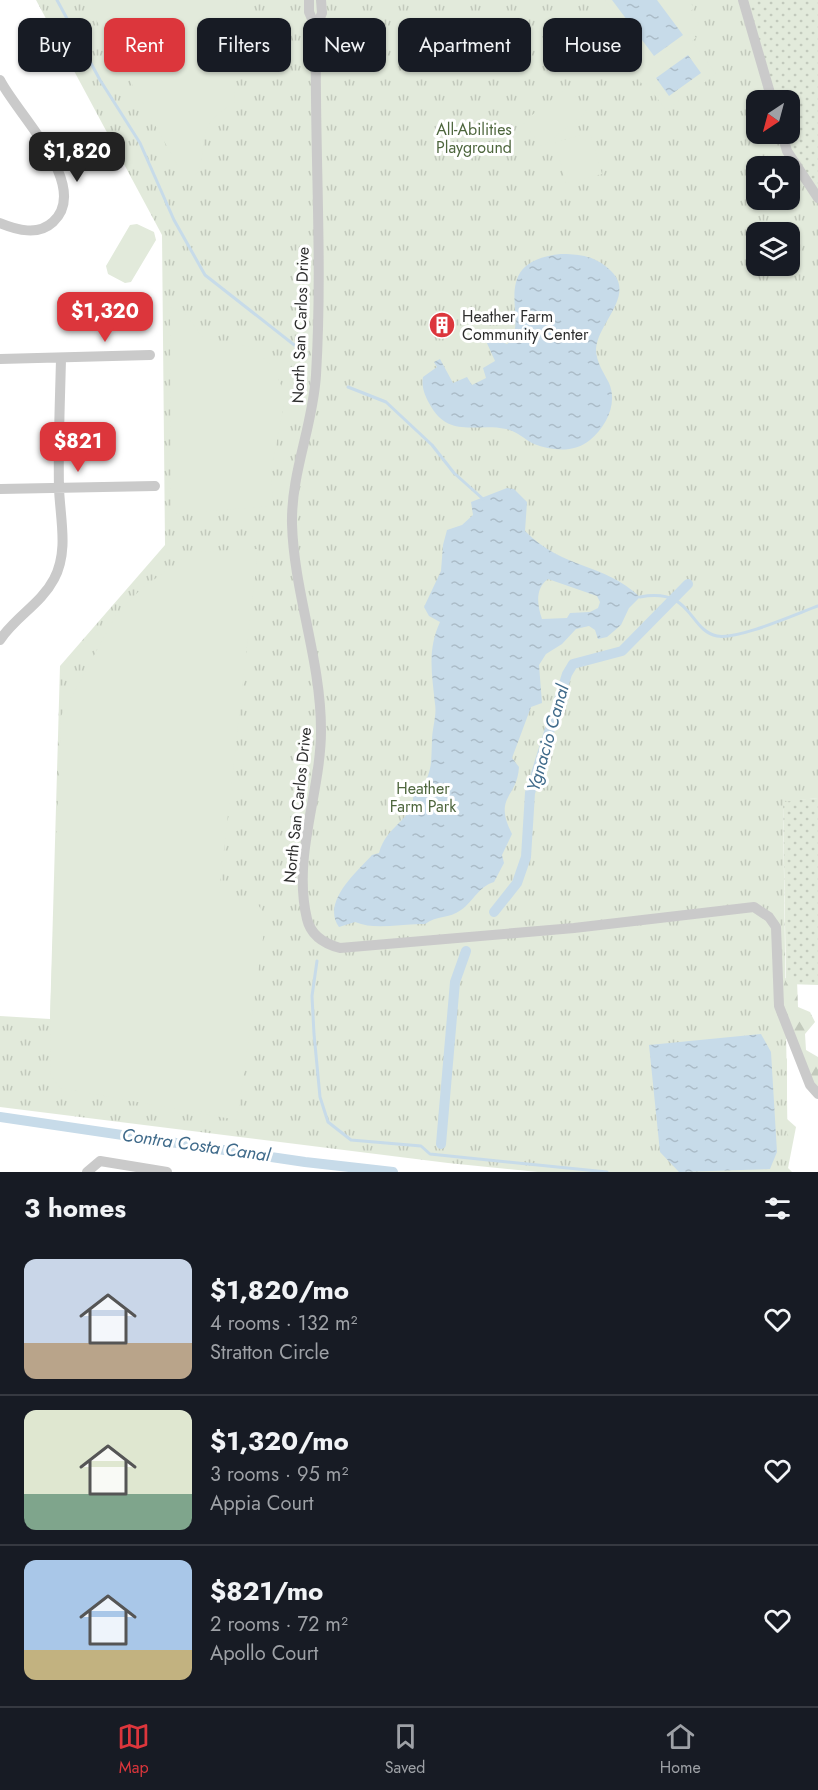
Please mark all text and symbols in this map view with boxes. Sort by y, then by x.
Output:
chip: Buy [18,18,92,72]
chip: Rent [104,18,185,72]
chip: Filters [197,18,291,72]
chip: New [303,18,386,72]
chip: Apartment [398,18,531,72]
chip: House [543,18,642,72]
north arrow [746,90,800,144]
map controls [746,90,800,276]
park label: All-Abilities Playground [436,118,512,159]
pin: $1,820 [28,132,126,183]
text: $1,820 [43,137,111,166]
button: locate [746,156,800,210]
button: layers [746,222,800,276]
street label: North San Carlos Drive [286,246,315,404]
pin: $1,320 [56,292,154,343]
text: $1,320 [71,297,139,326]
place label: Heather Farm Community Center [462,305,589,346]
building icon: Heather Farm Community Center [427,310,457,340]
pin: $821 [42,422,114,473]
text: $821 [54,427,102,456]
water label: Ygnacio Canal [520,681,576,794]
street label: North San Carlos Drive [278,726,317,884]
park label: Heather Farm Park [390,777,457,818]
water label: Contra Costa Canal [120,1122,273,1168]
text: 3 homes [24,1189,126,1227]
icon: filters [761,1192,794,1225]
text: $1,820/mo [210,1271,349,1309]
icon: home [72,1283,144,1355]
icon: heart [761,1303,794,1336]
text: 4 rooms · 132 m² [210,1309,358,1338]
text: Stratton Circle [210,1338,329,1367]
text: $1,320/mo [210,1422,349,1460]
icon: home [72,1434,144,1506]
icon: heart [761,1454,794,1487]
text: 3 rooms · 95 m² [210,1460,348,1489]
text: Appia Court [210,1489,314,1518]
text: $821/mo [210,1572,323,1610]
icon: home [72,1584,144,1656]
icon: heart [761,1604,794,1637]
text: 2 rooms · 72 m² [210,1610,348,1639]
text: Apollo Court [210,1639,318,1668]
tab: Map [117,1720,150,1779]
tab: Saved [385,1720,425,1779]
tab: Home [660,1720,701,1779]

